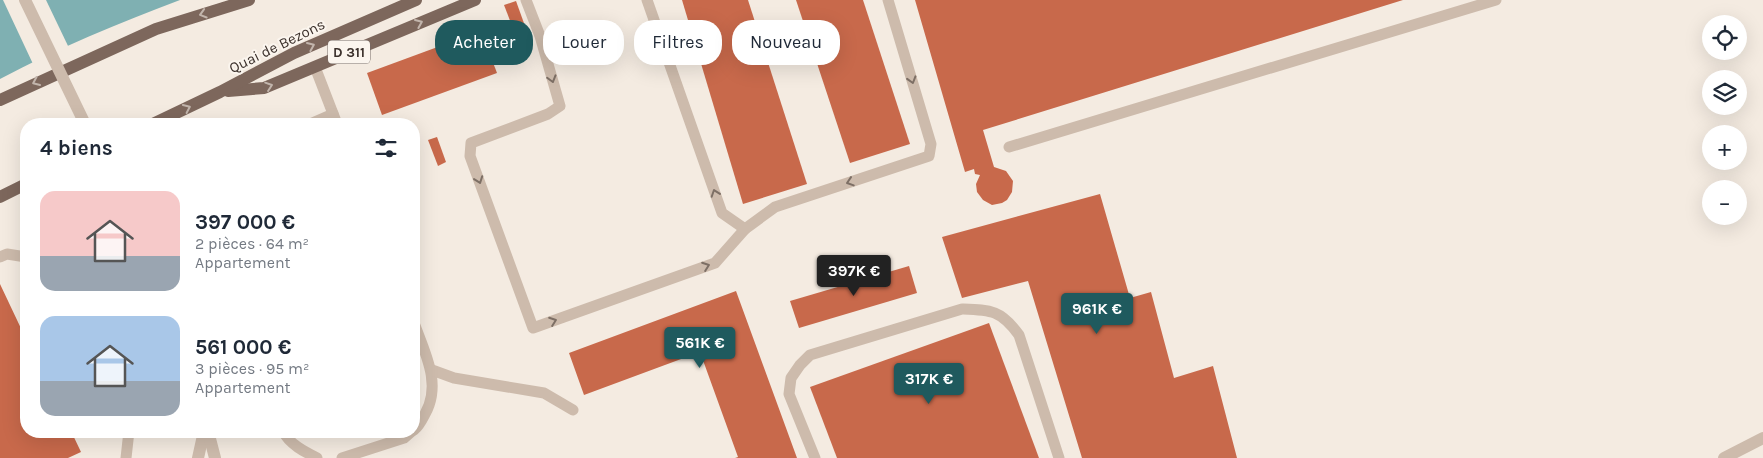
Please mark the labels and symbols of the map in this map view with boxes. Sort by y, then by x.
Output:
one-way arrow [199,9,207,19]
street label: Quai de Bezons [226,15,328,77]
one-way arrow [414,19,423,30]
one-way arrow [306,41,315,52]
road number: D 311 [328,41,370,64]
one-way arrow [547,75,557,83]
one-way arrow [32,76,41,87]
one-way arrow [907,76,917,84]
one-way arrow [264,81,272,91]
one-way arrow [182,104,191,114]
one-way arrow [473,175,483,184]
one-way arrow [846,176,854,186]
one-way arrow [711,189,721,198]
pin: 397K € [813,254,895,297]
one-way arrow [701,262,710,272]
pin: 961K € [1056,292,1138,335]
one-way arrow [549,317,557,327]
pin: 561K € [659,326,741,369]
pin: 317K € [888,362,970,405]

